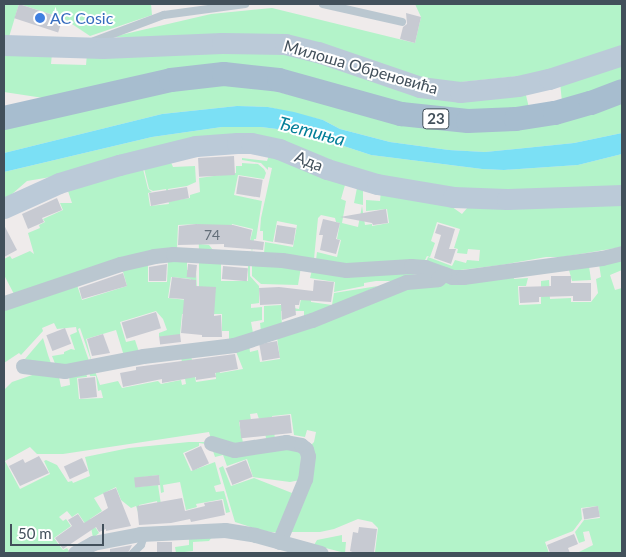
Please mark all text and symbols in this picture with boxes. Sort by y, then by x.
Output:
place label: AC Cosic [50,8,113,28]
marker: AC Cosic [34,12,46,24]
street label: Милоша Обреновића [282,36,440,98]
road number: 23 [422,106,450,132]
water label: Ђетиња [277,112,347,150]
street label: Ада [292,147,326,175]
house number: 74 [204,227,220,243]
scale bar [12,514,106,546]
text: 50 m [18,524,52,542]

